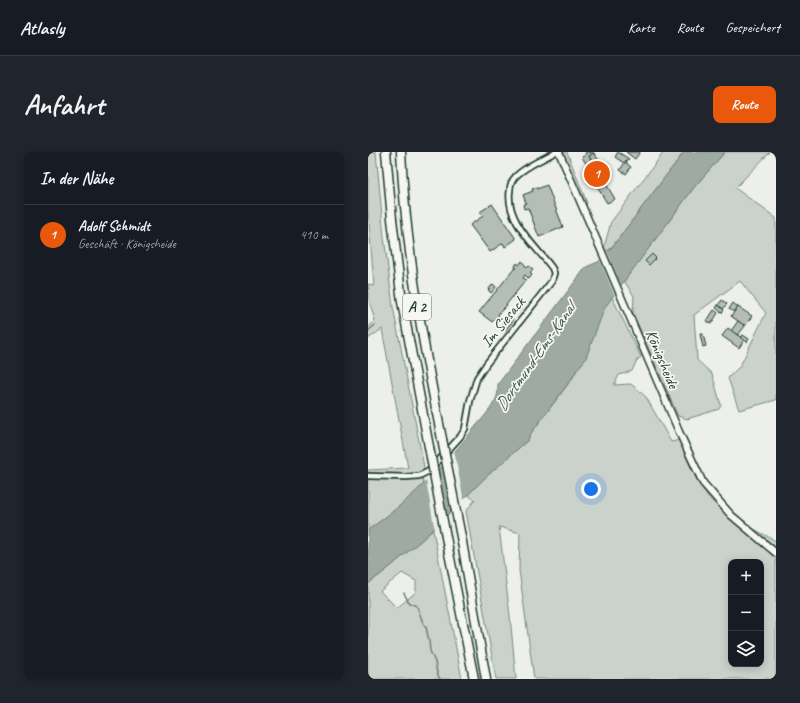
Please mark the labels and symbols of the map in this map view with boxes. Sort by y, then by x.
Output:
pin: 1 [584,159,610,189]
street label: Im Siesack [477,292,530,351]
road number: A 2 [403,294,431,320]
water label: Dortmund-Ems-Kanal [490,294,583,415]
street label: Königsheide [641,327,684,393]
your location [581,479,601,499]

